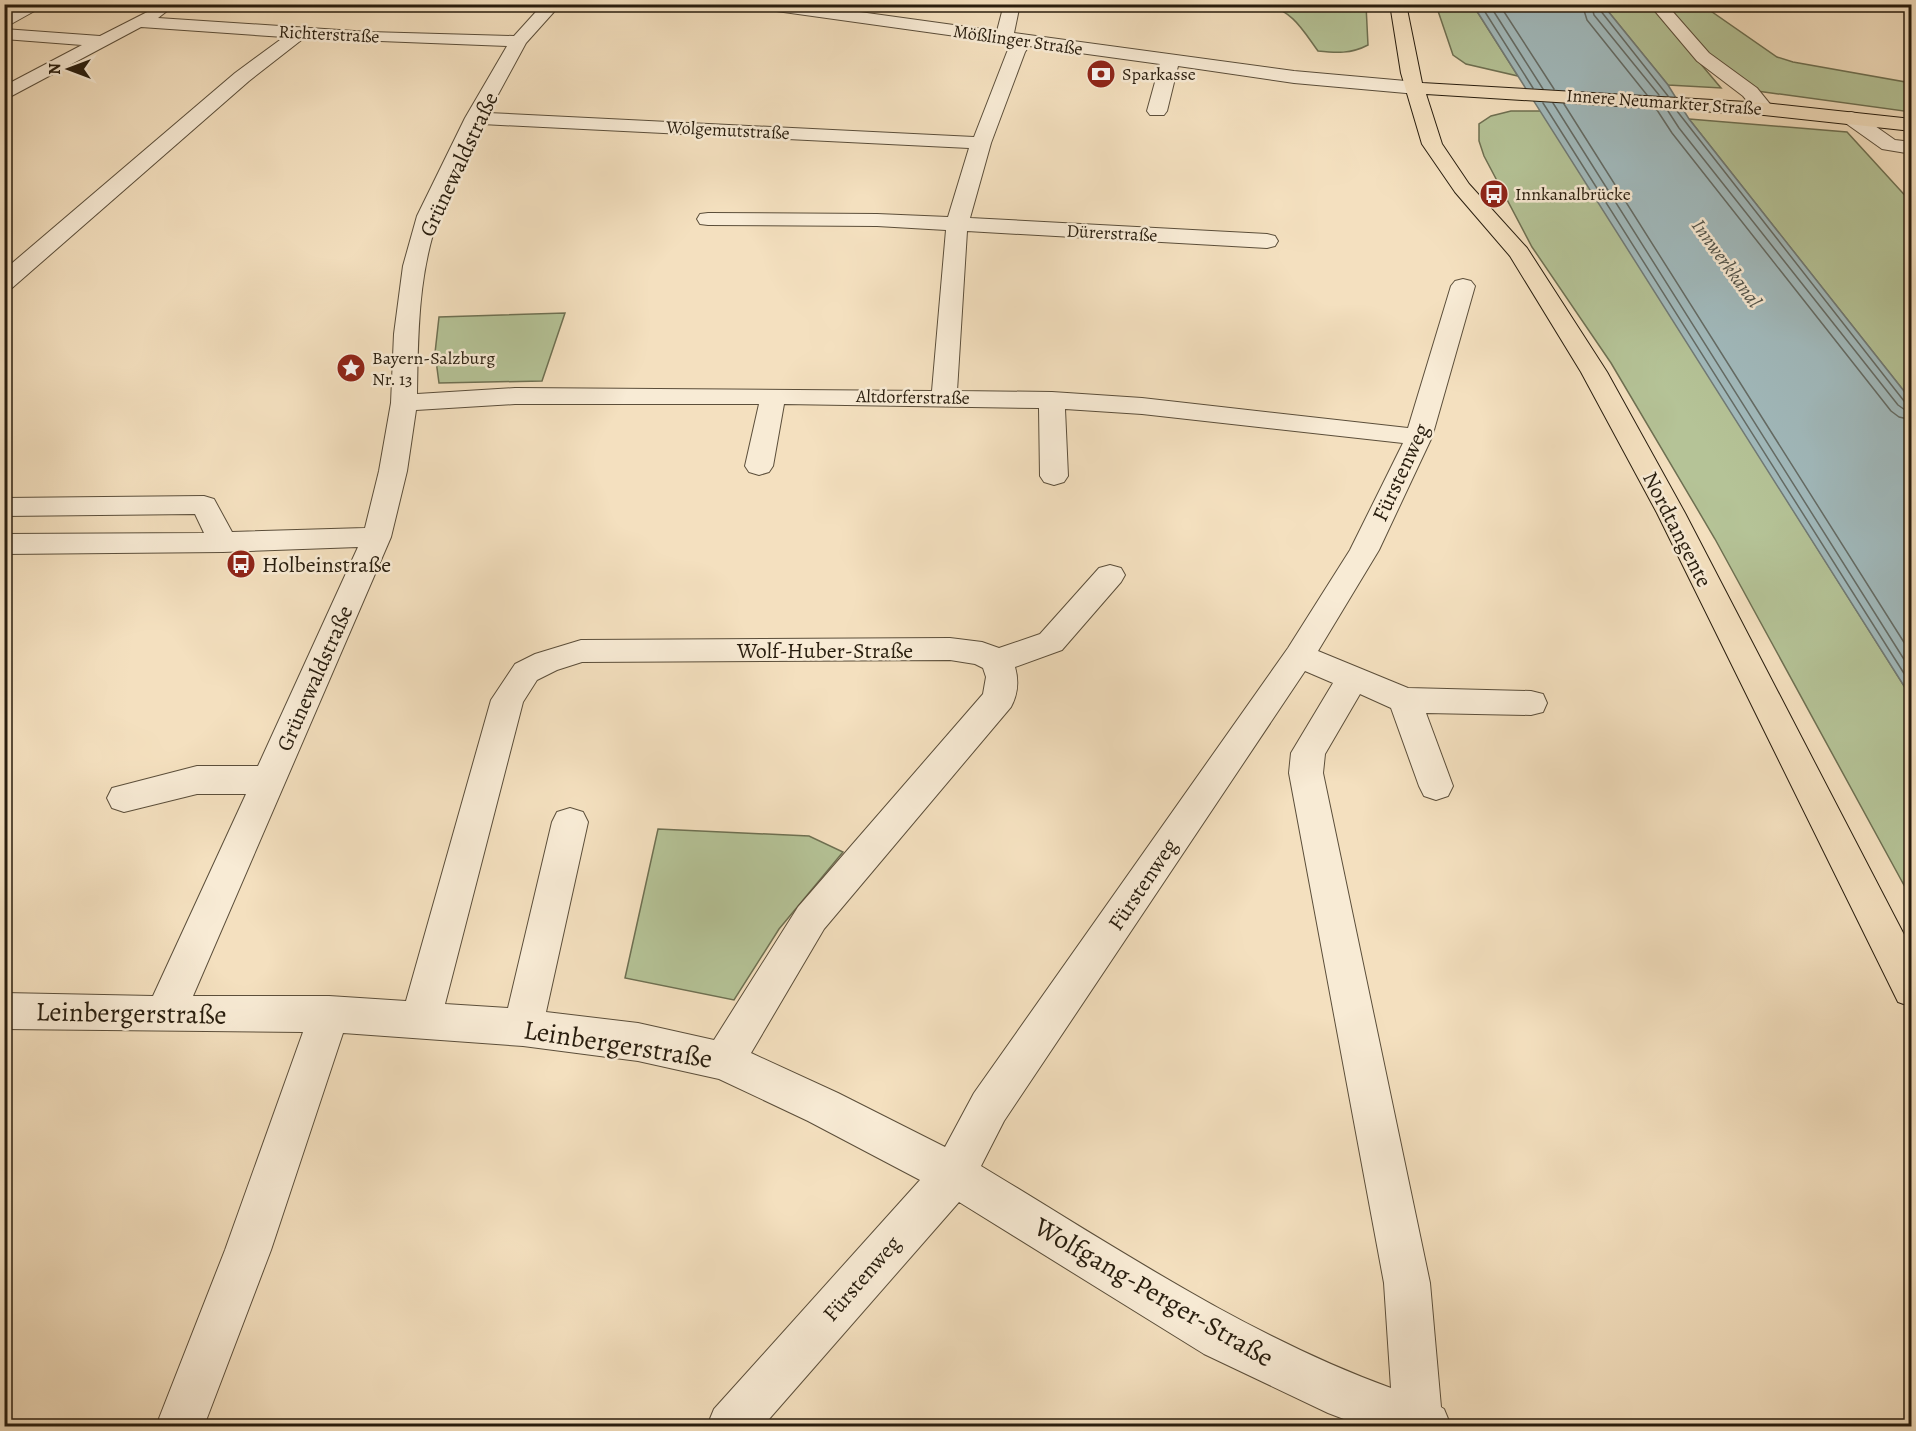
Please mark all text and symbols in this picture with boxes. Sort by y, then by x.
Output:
street label: Richterstraße [278,19,380,49]
street label: Mößlinger Straße [952,19,1084,61]
north arrow [39,39,99,99]
bank icon: Sparkasse [1085,58,1117,90]
place label: Sparkasse [1122,62,1196,86]
text: N [44,63,66,75]
street label: Innere Neumarkter Straße [1566,83,1762,121]
street label: Grünewaldstraße [412,87,506,242]
street label: Wolgemutstraße [665,115,790,145]
bus stop icon: Innkanalbrücke [1478,178,1510,210]
place label: Innkanalbrücke [1515,182,1631,206]
water label: Innwerkkanal [1685,213,1768,313]
street label: Dürerstraße [1066,219,1158,247]
place label: Bayern-Salzburg Nr. 13 [372,346,495,391]
place icon: Bayern-Salzburg Nr. 13 [335,352,367,384]
street label: Altdorferstraße [855,384,970,410]
street label: Fürstenweg [1365,418,1437,526]
street label: Nordtangente [1635,467,1719,592]
bus stop icon: Holbeinstraße [225,548,257,580]
place label: Holbeinstraße [262,550,391,580]
street label: Grünewaldstraße [269,601,360,756]
street label: Wolf-Huber-Straße [736,636,913,666]
street label: Fürstenweg [1101,833,1185,936]
street label: Leinbergerstraße [35,993,227,1033]
street label: Leinbergerstraße [521,1011,715,1077]
street label: Wolfgang-Perger-Straße [1027,1208,1280,1375]
street label: Fürstenweg [816,1229,908,1328]

